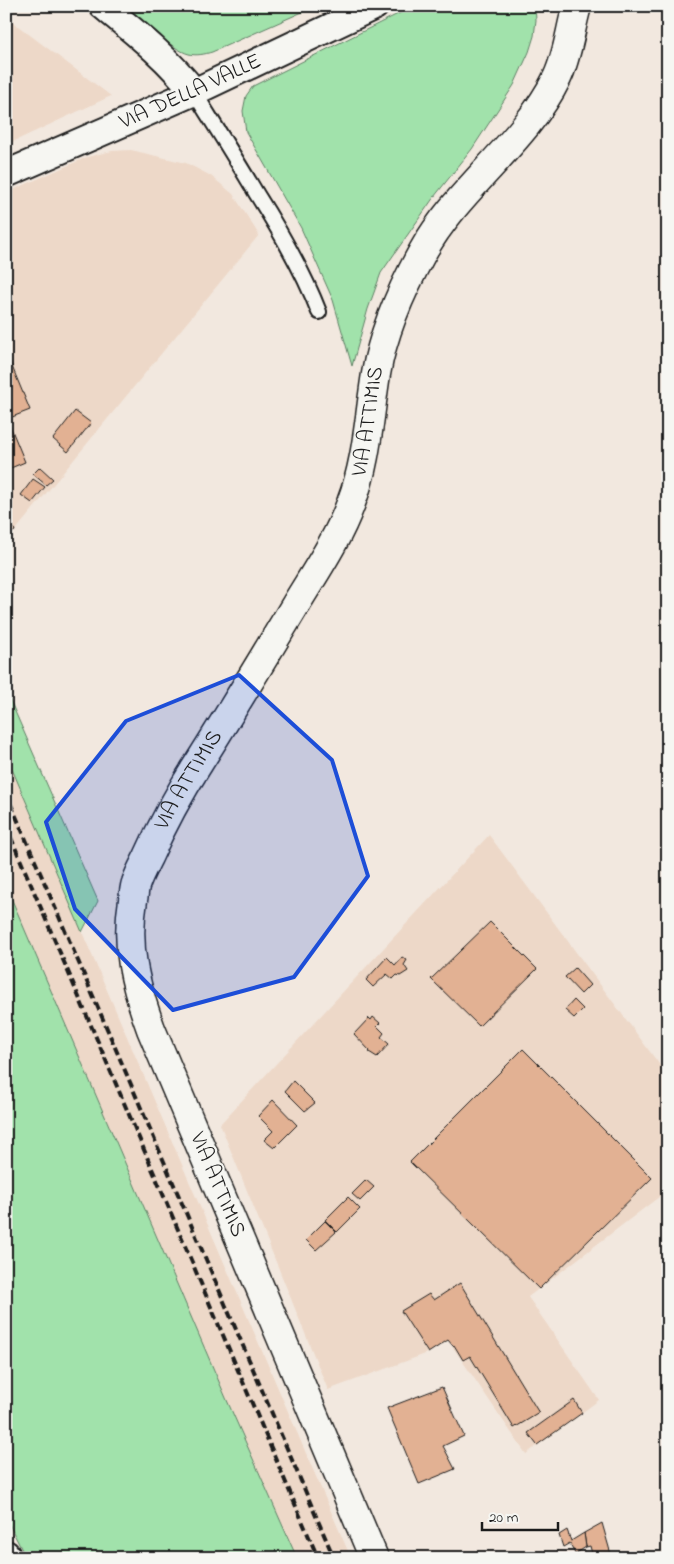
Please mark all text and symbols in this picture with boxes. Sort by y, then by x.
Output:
street label: VIA DELLA VALLE [114,46,267,139]
street label: VIA ATTIMIS [344,364,393,481]
street label: VIA ATTIMIS [147,724,231,837]
street label: VIA ATTIMIS [180,1127,253,1242]
scale bar [482,1499,558,1531]
text: 20 m [489,1507,519,1529]

